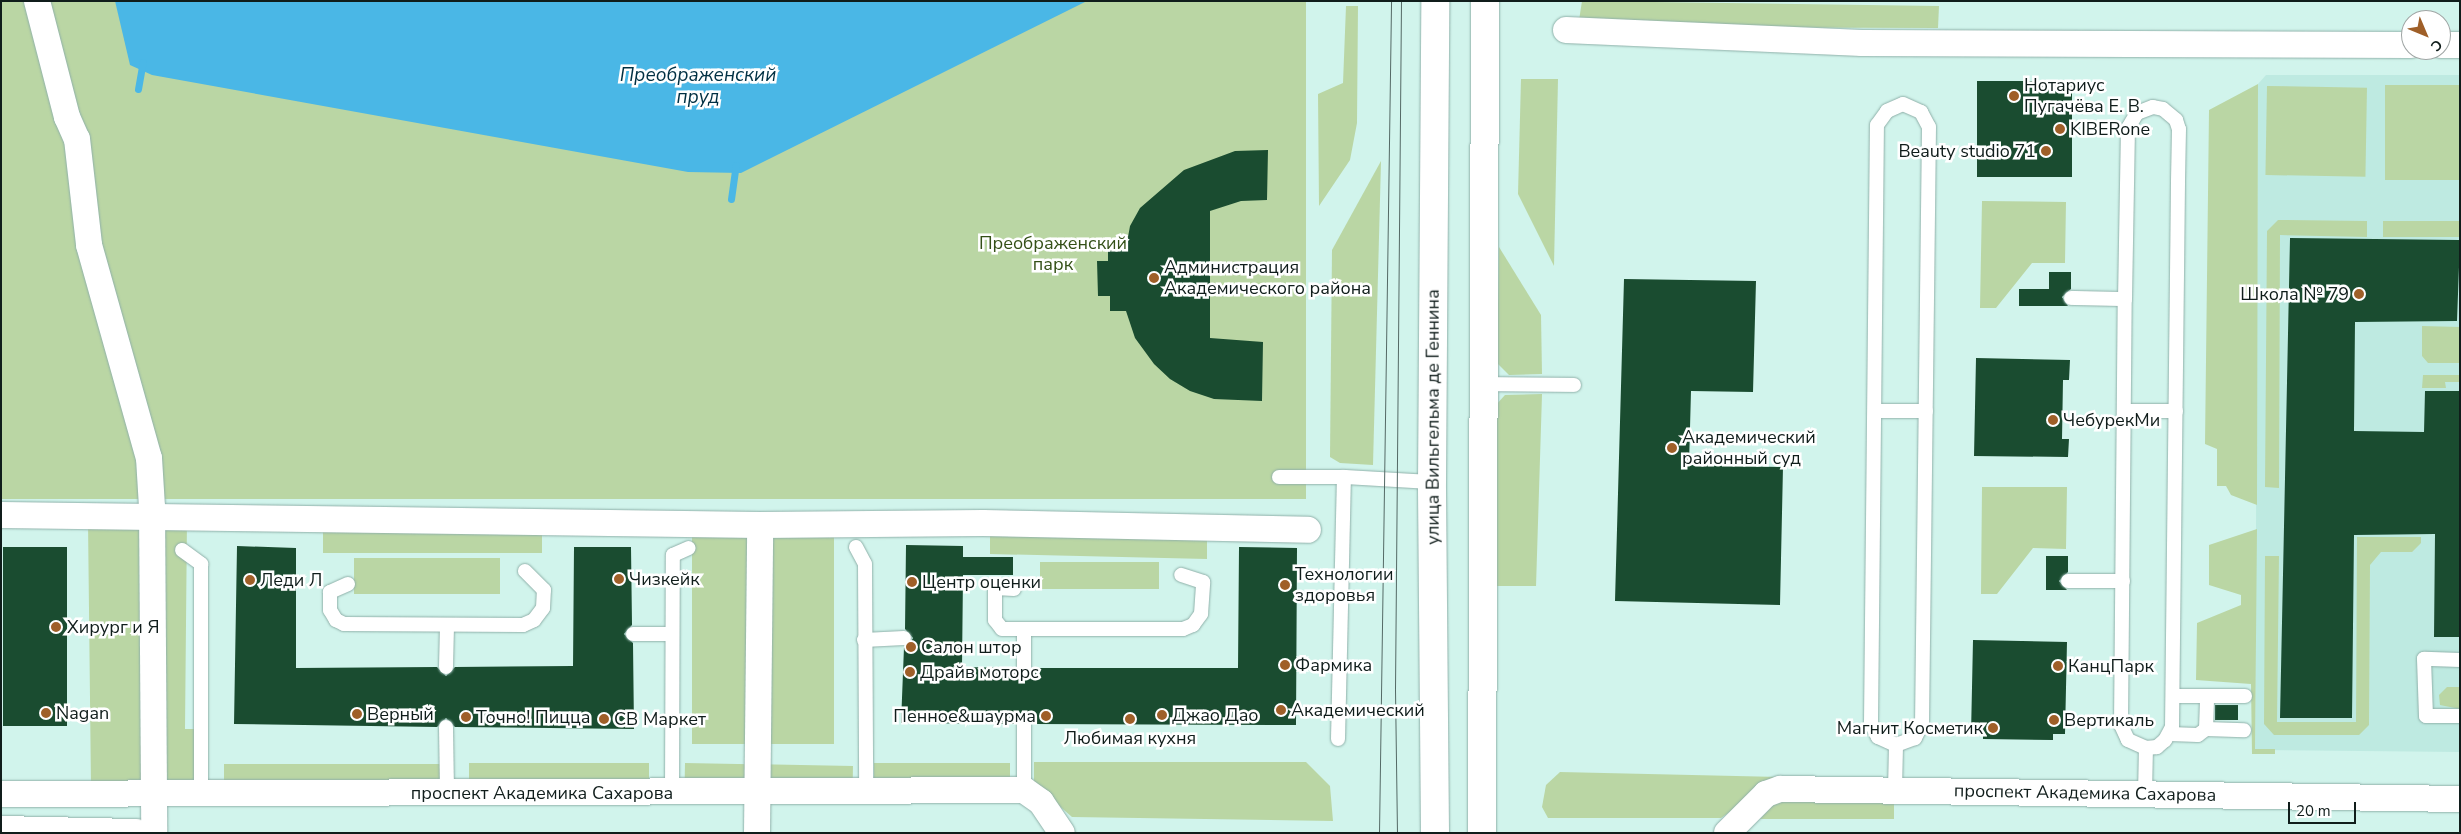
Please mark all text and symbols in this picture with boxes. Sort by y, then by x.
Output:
north arrow [2401,10,2451,60]
text: С [2426,35,2446,55]
water label: Преображенский пруд [620,65,776,109]
place label: Нотариус Пугачёва Е. В. [2024,75,2144,118]
marker: Нотариус Пугачёва Е. В. [2008,90,2020,102]
place label: KIBERone [2070,118,2150,140]
marker: KIBERone [2054,123,2066,135]
place label: Beauty studio 71 [1898,140,2036,162]
marker: Beauty studio 71 [2040,145,2052,157]
park label: Преображенский парк [979,233,1127,276]
place label: Администрация Академического района [1164,257,1371,300]
marker: Администрация Академического района [1148,272,1160,284]
place label: Школа № 79 [2240,283,2349,305]
marker: Школа № 79 [2353,288,2365,300]
street label: улица Вильгельма де Геннина [1422,289,1444,545]
place label: ЧебурекМи [2063,409,2160,431]
marker: ЧебурекМи [2047,414,2059,426]
place label: Академический районный суд [1682,427,1816,469]
marker: Академический районный суд [1666,442,1678,454]
place label: Технологии здоровья [1295,564,1394,606]
place label: Чизкейк [629,568,700,590]
place label: Леди Л [260,569,322,591]
place label: Центр оценки [922,571,1041,593]
marker: Чизкейк [613,573,625,585]
marker: Леди Л [244,574,256,586]
marker: Центр оценки [906,576,918,588]
marker: Технологии здоровья [1279,579,1291,591]
place label: Хирург и Я [67,616,160,638]
marker: Хирург и Я [49,620,63,634]
place label: Салон штор [921,636,1022,658]
marker: Салон штор [905,641,917,653]
place label: Фармика [1295,654,1372,676]
place label: КанцПарк [2068,655,2154,677]
marker: Фармика [1279,659,1291,671]
marker: КанцПарк [2052,660,2064,672]
place label: Драйв моторс [920,661,1039,683]
marker: Драйв моторс [904,666,916,678]
place label: Академический [1291,699,1425,721]
place label: Nagan [56,702,109,724]
place label: Верный [367,703,434,725]
place label: Джао Дао [1172,704,1259,726]
marker: Академический [1275,704,1287,716]
place label: Пенное&шаурма [893,705,1036,727]
place label: Точно! Пицца [476,706,590,728]
marker: Nagan [40,707,52,719]
marker: Верный [351,708,363,720]
place label: СВ Маркет [614,708,706,730]
marker: Джао Дао [1156,709,1168,721]
place label: Вертикаль [2064,709,2154,731]
marker: Пенное&шаурма [1040,710,1052,722]
marker: Точно! Пицца [460,711,472,723]
marker: СВ Маркет [598,713,610,725]
marker: Любимая кухня [1124,713,1136,725]
marker: Вертикаль [2048,714,2060,726]
place label: Магнит Косметик [1837,717,1983,739]
marker: Магнит Косметик [1987,722,1999,734]
place label: Любимая кухня [1064,727,1196,749]
street label: проспект Академика Сахарова [1954,780,2216,806]
street label: проспект Академика Сахарова [411,782,673,804]
scale bar [2291,792,2358,824]
text: 20 m [2296,801,2331,821]

